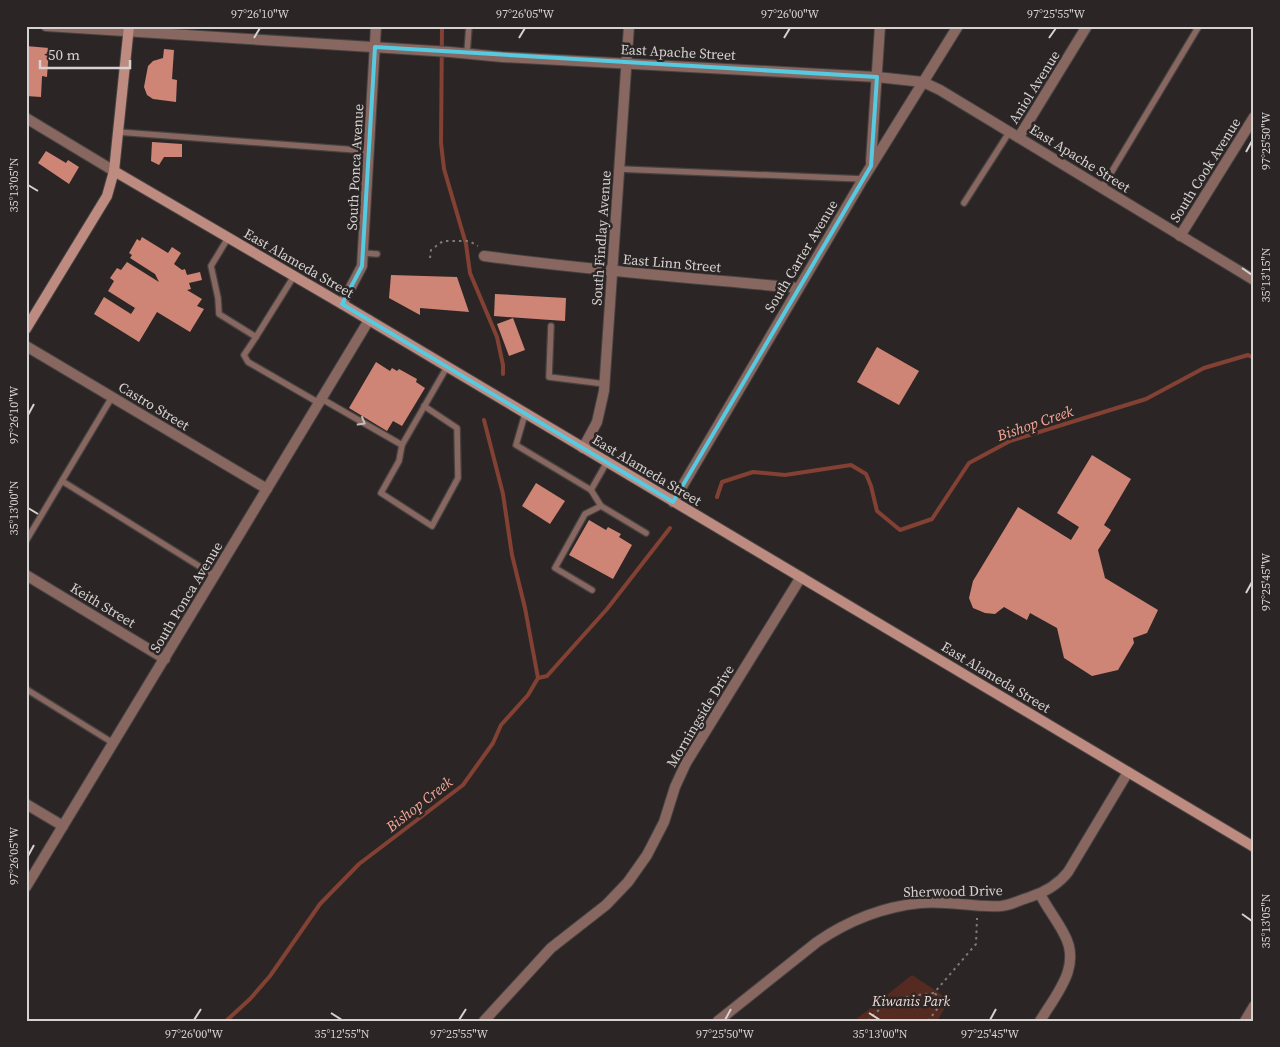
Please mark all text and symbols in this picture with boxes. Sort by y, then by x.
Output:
text: 97°26'10"W [231,6,289,22]
text: 97°26'05"W [496,6,554,22]
text: 97°26'00"W [761,6,819,22]
text: 97°25'55"W [1027,6,1085,22]
scale bar [40,38,130,70]
street label: East Apache Street [620,39,737,65]
text: 50 m [48,44,80,65]
street label: Aniol Avenue [1004,47,1064,127]
street label: South Ponca Avenue [342,103,368,231]
text: 97°25'50"W [1258,112,1274,170]
street label: South Cook Avenue [1165,114,1245,226]
street label: East Apache Street [1026,119,1135,197]
text: 35°13'05"N [6,157,22,213]
street label: South Findlay Avenue [586,170,616,306]
street label: South Carter Avenue [759,196,843,316]
street label: East Alameda Street [240,223,358,303]
text: 35°13'15"N [1258,247,1274,303]
street label: East Linn Street [622,249,722,277]
street label: Castro Street [115,377,194,435]
text: 97°26'10"W [6,386,22,444]
water label: Bishop Creek [993,400,1077,446]
one-way arrow [357,415,366,425]
street label: East Alameda Street [589,429,706,511]
text: 35°13'00"N [6,480,22,536]
street label: South Ponca Avenue [145,538,227,656]
text: 97°25'45"W [1258,553,1274,611]
street label: Keith Street [67,578,140,633]
street label: East Alameda Street [938,636,1055,718]
street label: Morningside Drive [661,661,739,771]
water label: Bishop Creek [381,771,457,837]
text: 97°26'05"W [6,827,22,885]
street label: Sherwood Drive [903,880,1003,902]
text: 35°13'05"N [1258,893,1274,949]
park label: Kiwanis Park [871,991,950,1011]
text: 97°26'00"W [165,1026,223,1042]
text: 35°12'55"N [314,1026,370,1042]
text: 97°25'55"W [430,1026,488,1042]
text: 97°25'50"W [696,1026,754,1042]
text: 35°13'00"N [852,1026,908,1042]
text: 97°25'45"W [961,1026,1019,1042]

